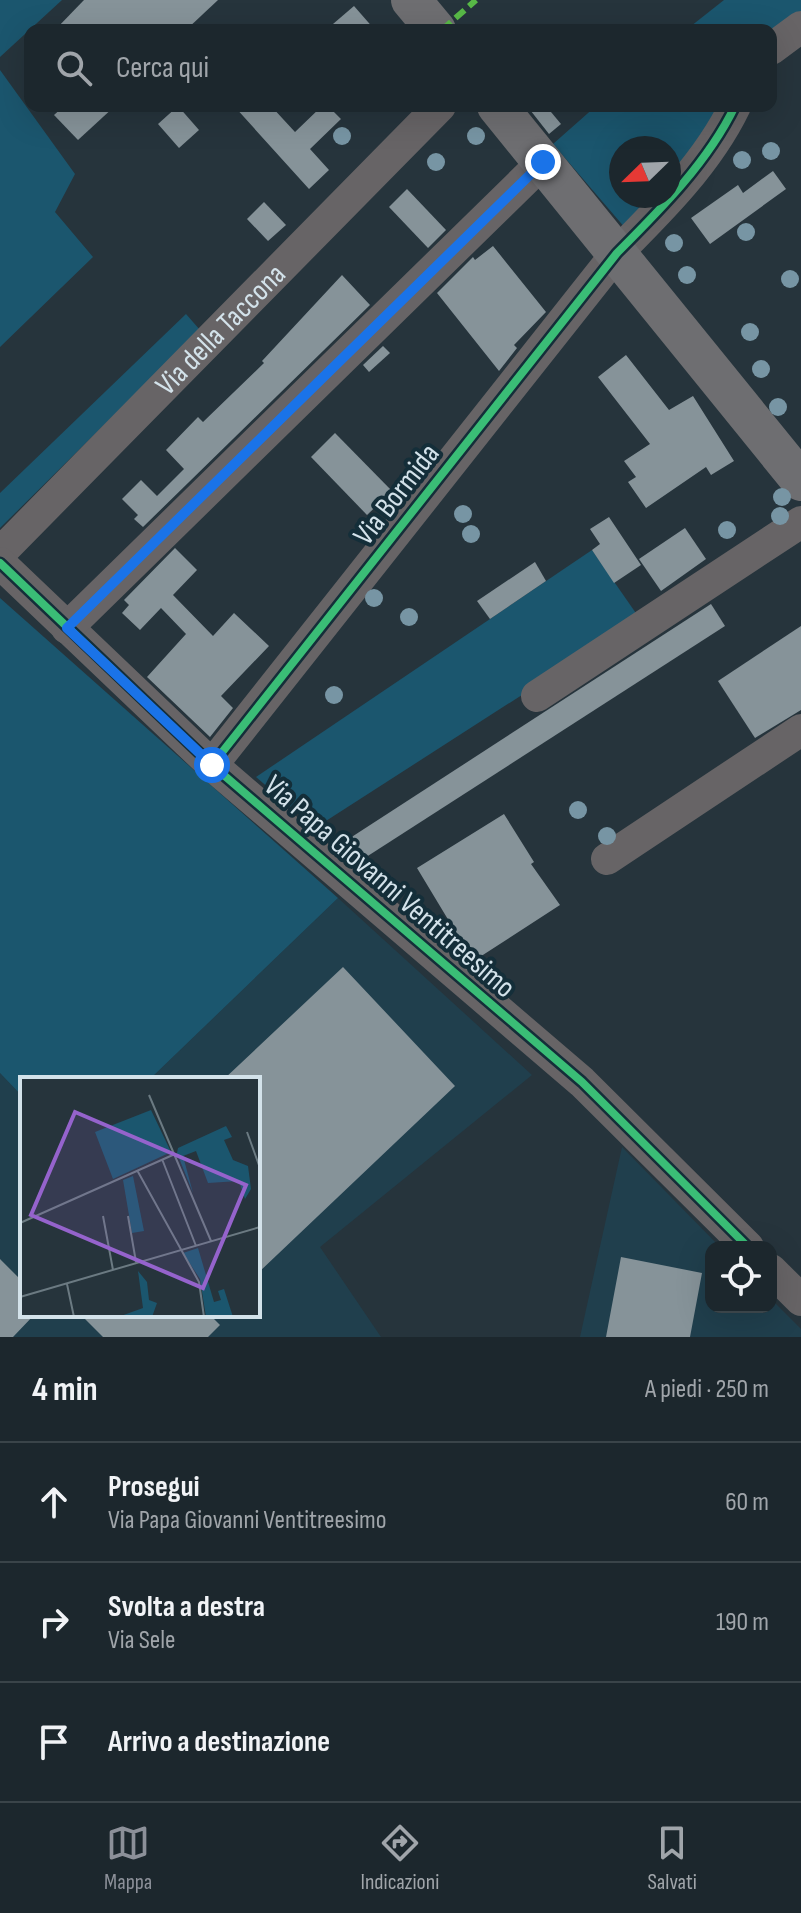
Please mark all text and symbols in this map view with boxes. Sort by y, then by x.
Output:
search box [24,24,777,112]
icon: search [52,46,96,90]
text: Cerca qui [116,50,209,86]
north arrow [609,136,681,208]
route end [525,144,561,180]
street label: Via della Taccona [149,257,293,403]
street label: Via Bormida [346,437,448,552]
route start [194,747,230,783]
street label: Via Papa Giovanni Ventitreesimo [256,768,522,1006]
inset map [20,1077,260,1317]
map controls [705,1241,777,1313]
button: locate [705,1241,777,1313]
text: 4 min [32,1369,98,1410]
text: A piedi · 250 m [645,1374,769,1405]
text: Prosegui [108,1469,200,1505]
icon: ahead [32,1480,76,1524]
text: 60 m [725,1487,769,1518]
text: Via Papa Giovanni Ventitreesimo [108,1505,387,1536]
text: Svolta a destra [108,1589,265,1625]
icon: right [32,1600,76,1644]
text: 190 m [716,1607,769,1638]
text: Via Sele [108,1625,176,1656]
icon: arrive [32,1720,76,1764]
text: Arrivo a destinazione [108,1724,330,1760]
tab: Mappa [104,1821,152,1896]
tab: Indicazioni [361,1821,439,1896]
tab: Salvati [647,1821,697,1896]

